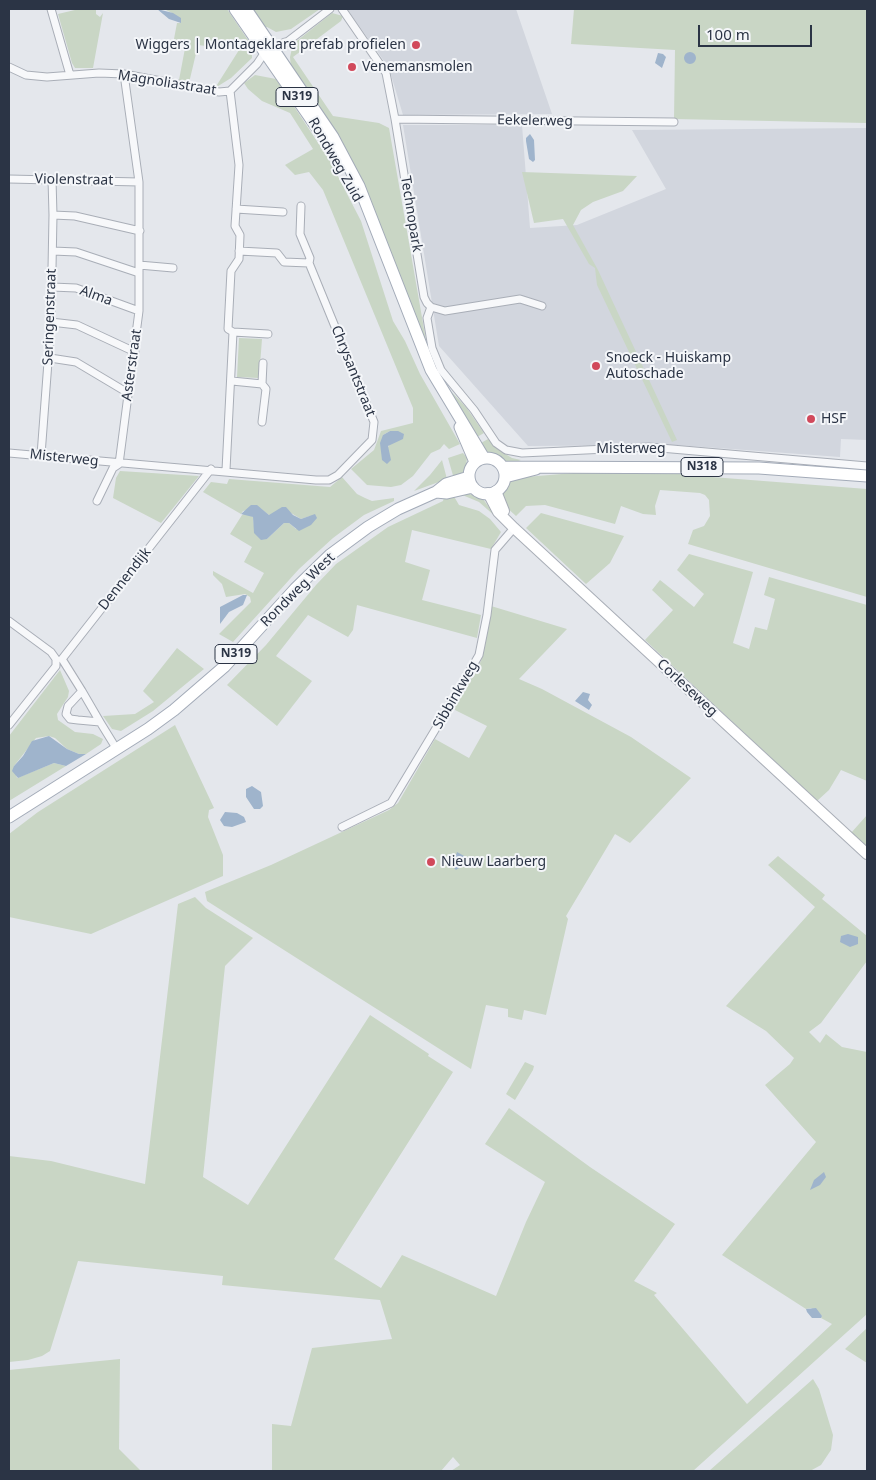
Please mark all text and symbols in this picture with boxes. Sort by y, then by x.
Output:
scale bar [701,15,815,47]
text: 100 m [706,24,750,44]
place label: Wiggers | Montageklare prefab profielen [136,37,406,53]
marker: Wiggers | Montageklare prefab profielen [410,39,422,51]
place label: Venemansmolen [362,59,473,75]
marker: Venemansmolen [346,61,358,73]
street label: Magnoliastraat [117,67,217,99]
road number: N319 [276,88,318,106]
street label: Eekelerweg [497,112,573,130]
street label: Rondweg Zuid [304,115,366,205]
street label: Violenstraat [35,171,113,189]
street label: Technopark [397,175,425,253]
street label: Seringenstraat [40,268,60,366]
street label: Alma [77,282,115,310]
street label: Chrysantstraat [327,323,379,419]
street label: Asterstraat [119,328,145,402]
place label: Snoeck - Huiskamp Autoschade [606,350,731,382]
marker: Snoeck - Huiskamp Autoschade [590,360,602,372]
place label: HSF [821,411,846,427]
marker: HSF [805,413,817,425]
street label: Misterweg [596,441,666,457]
street label: Misterweg [29,446,99,470]
road number: N318 [681,458,723,477]
street label: Dennendijk [95,544,155,614]
street label: Rondweg West [257,549,339,631]
road number: N319 [215,644,257,664]
street label: Corleseweg [653,656,721,720]
street label: Sibbinkweg [430,658,482,732]
place label: Nieuw Laarberg [441,854,546,870]
marker: Nieuw Laarberg [425,856,437,868]

